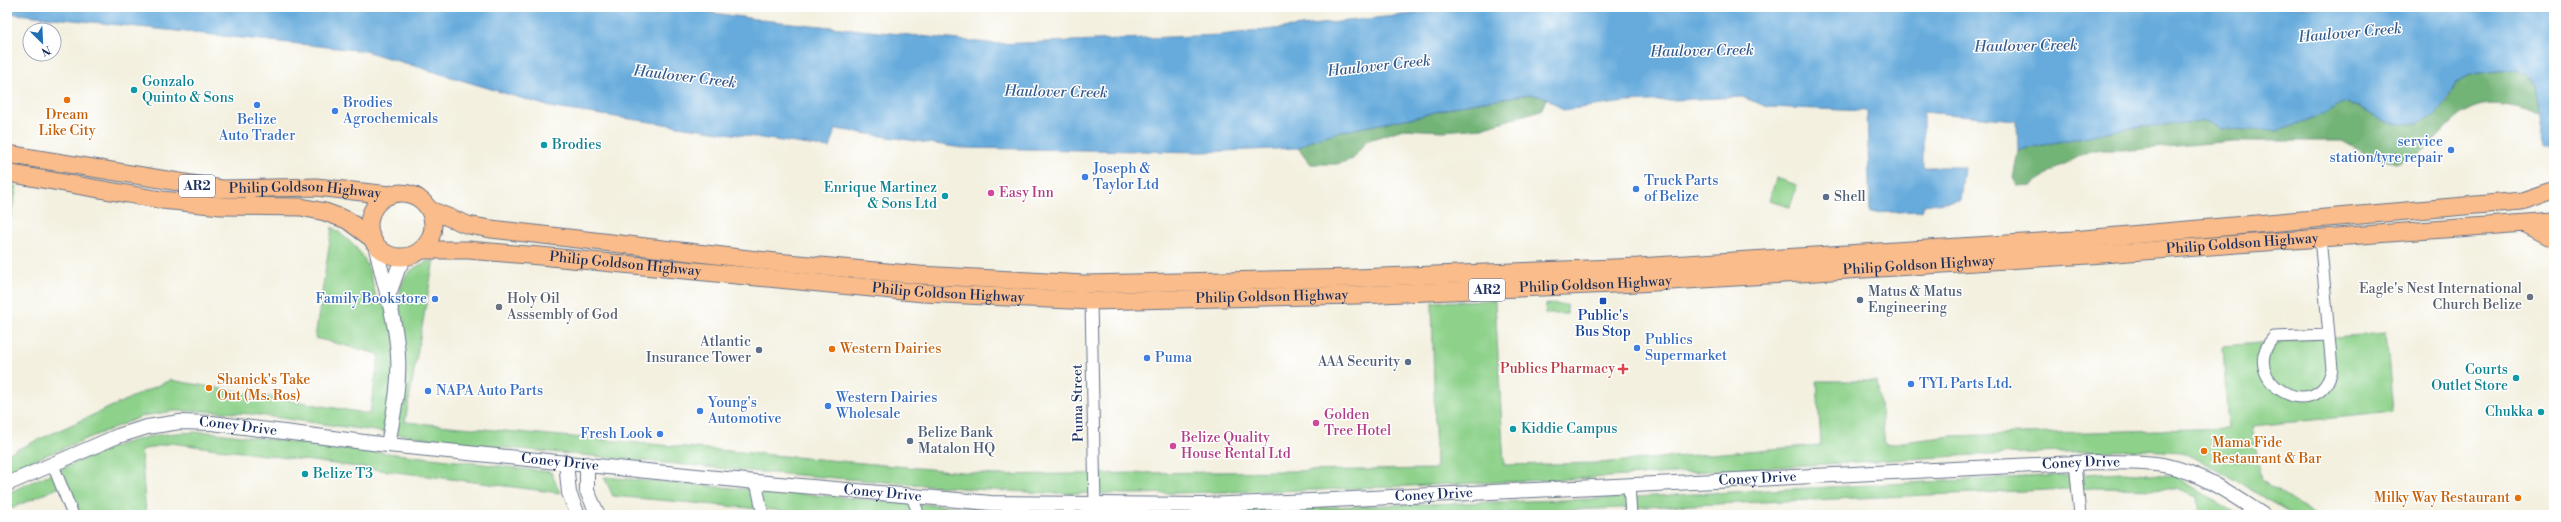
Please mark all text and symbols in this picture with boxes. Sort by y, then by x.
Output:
water label: Haulover Creek [2297,19,2403,47]
north arrow [22,22,62,62]
water label: Haulover Creek [1973,36,2078,56]
water label: Haulover Creek [1649,41,1754,61]
text: N [39,42,52,59]
water label: Haulover Creek [1325,51,1432,81]
water label: Haulover Creek [631,61,738,93]
place label: Gonzalo Quinto & Sons [142,73,234,107]
water label: Haulover Creek [1003,82,1108,102]
marker: Gonzalo Quinto & Sons [129,85,139,95]
place label: Brodies Agrochemicals [342,94,438,128]
marker: Dream Like City [62,95,72,105]
marker: Belize Auto Trader [252,100,262,110]
place label: Dream Like City [39,106,96,140]
marker: Brodies Agrochemicals [330,106,340,116]
place label: Belize Auto Trader [218,111,295,145]
place label: service station/tyre repair [2330,133,2443,167]
place label: Brodies [551,136,601,154]
marker: Brodies [539,140,549,150]
marker: service station/tyre repair [2446,145,2456,155]
place label: Joseph & Taylor Ltd [1092,160,1159,194]
marker: Joseph & Taylor Ltd [1080,172,1090,182]
place label: Truck Parts of Belize [1644,172,1718,206]
road number: AR2 [179,175,215,197]
street label: Philip Goldson Highway [229,178,382,203]
place label: Enrique Martinez & Sons Ltd [824,179,937,213]
place label: Easy Inn [999,184,1055,202]
marker: Truck Parts of Belize [1631,184,1641,194]
marker: Easy Inn [986,188,996,198]
place label: Shell [1834,188,1866,206]
marker: Enrique Martinez & Sons Ltd [940,191,950,201]
marker: Shell [1821,192,1831,202]
street label: Philip Goldson Highway [2165,229,2319,258]
street label: Philip Goldson Highway [548,248,702,281]
street label: Philip Goldson Highway [1842,252,1996,279]
street label: Philip Goldson Highway [1519,272,1673,297]
street label: Philip Goldson Highway [871,279,1025,307]
road number: AR2 [1469,279,1505,301]
place label: Eagle's Nest International Church Belize [2359,280,2522,314]
place label: Matus & Matus Engineering [1868,283,1962,317]
street label: Philip Goldson Highway [1195,286,1349,308]
place label: Family Bookstore [315,290,427,308]
place label: Holy Oil Asssembly of God [506,290,618,324]
marker: Eagle's Nest International Church Belize [2525,292,2535,302]
marker: Family Bookstore [430,294,440,304]
marker: Matus & Matus Engineering [1855,295,1865,305]
marker: Public's Bus Stop [1598,296,1608,306]
marker: Holy Oil Asssembly of God [494,302,504,312]
place label: Public's Bus Stop [1574,307,1631,341]
place label: Publics Supermarket [1645,331,1727,365]
place label: Atlantic Insurance Tower [646,333,751,367]
place label: Western Dairies [839,340,941,358]
marker: Publics Supermarket [1632,343,1642,353]
marker: Western Dairies [827,344,837,354]
marker: Atlantic Insurance Tower [754,345,764,355]
place label: Puma [1155,349,1193,367]
marker: Puma [1142,353,1152,363]
place label: AAA Security [1317,353,1400,371]
marker: AAA Security [1403,357,1413,367]
place label: Publics Pharmacy [1500,360,1615,378]
place label: Courts Outlet Store [2431,361,2508,395]
street label: Puma Street [1068,364,1088,442]
marker: Publics Pharmacy [1618,364,1628,374]
place label: Shanick's Take Out (Ms. Ros) [217,371,310,405]
marker: Courts Outlet Store [2511,373,2521,383]
place label: TYL Parts Ltd. [1919,375,2012,393]
marker: TYL Parts Ltd. [1906,379,1916,389]
place label: NAPA Auto Parts [436,382,543,400]
marker: Shanick's Take Out (Ms. Ros) [204,383,214,393]
marker: NAPA Auto Parts [423,386,433,396]
place label: Western Dairies Wholesale [835,389,937,423]
place label: Young's Automotive [707,394,782,428]
marker: Western Dairies Wholesale [823,401,833,411]
place label: Chukka [2485,403,2534,421]
marker: Young's Automotive [695,406,705,416]
place label: Golden Tree Hotel [1324,406,1391,440]
marker: Chukka [2536,407,2546,417]
street label: Coney Drive [199,414,278,440]
marker: Golden Tree Hotel [1311,418,1321,428]
place label: Kiddie Campus [1521,420,1617,438]
place label: Belize Bank Matalon HQ [917,424,995,458]
marker: Kiddie Campus [1508,424,1518,434]
place label: Fresh Look [580,425,653,443]
marker: Fresh Look [655,429,665,439]
place label: Belize Quality House Rental Ltd [1180,429,1291,463]
place label: Mama Fide Restaurant & Bar [2212,434,2321,468]
marker: Belize Bank Matalon HQ [905,436,915,446]
marker: Belize Quality House Rental Ltd [1168,441,1178,451]
marker: Mama Fide Restaurant & Bar [2199,446,2209,456]
street label: Coney Drive [520,449,600,475]
street label: Coney Drive [2042,453,2120,474]
place label: Belize T3 [312,465,373,483]
street label: Coney Drive [1718,468,1797,490]
marker: Belize T3 [300,469,310,479]
street label: Coney Drive [843,481,922,506]
street label: Coney Drive [1394,484,1473,506]
place label: Milky Way Restaurant [2374,489,2510,507]
marker: Milky Way Restaurant [2513,493,2523,503]

